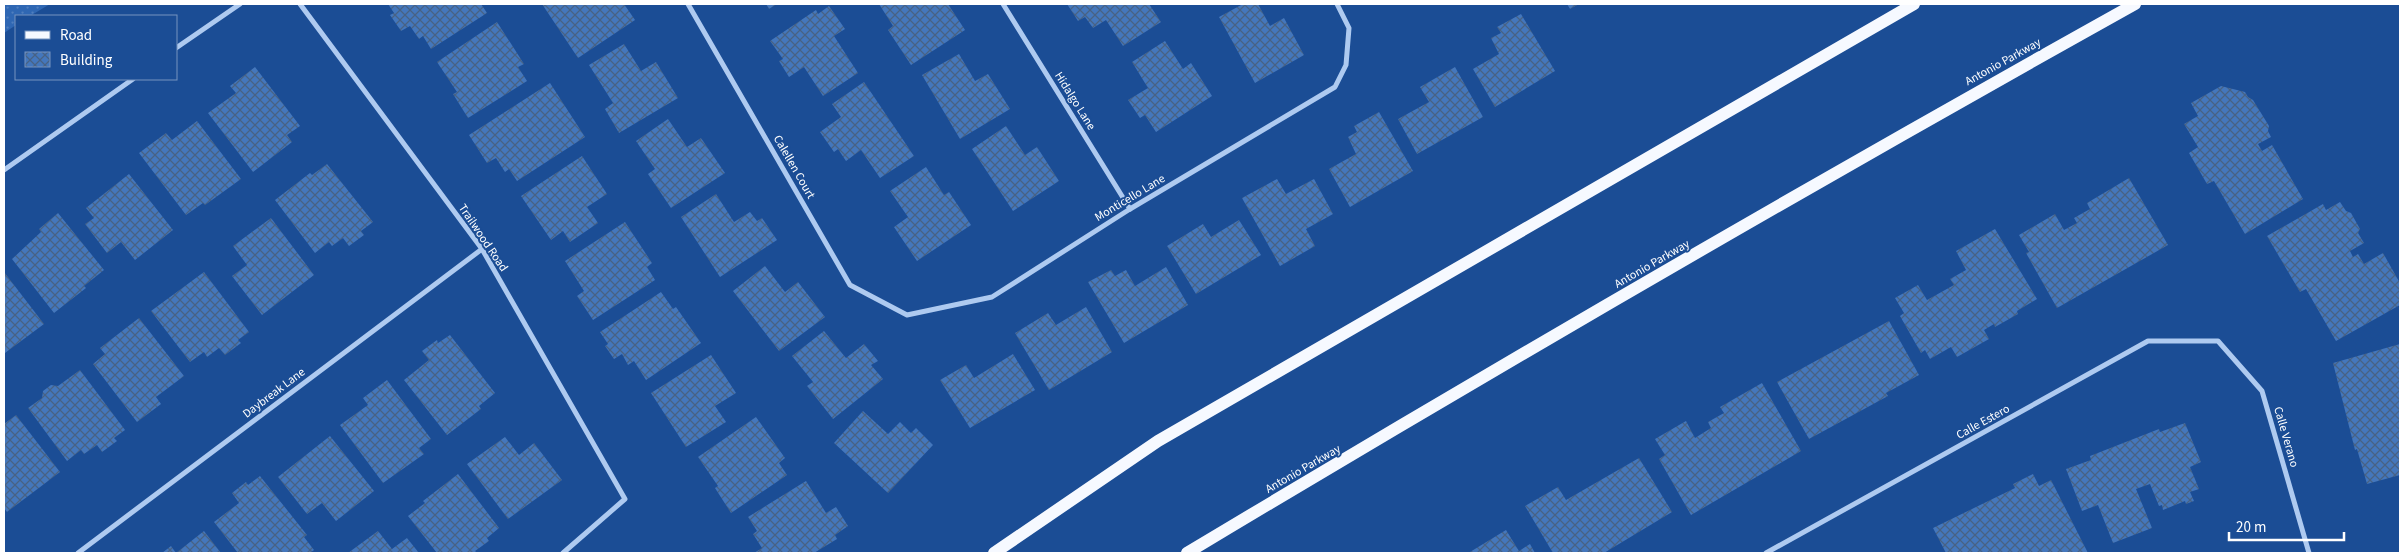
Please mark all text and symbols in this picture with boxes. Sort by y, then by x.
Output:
legend [15,15,178,80]
text: Road [60,25,92,46]
street label: Antonio Parkway [1962,34,2044,90]
text: Building [60,50,113,71]
street label: Hidalgo Lane [1050,69,1100,133]
street label: Calellen Court [769,132,819,202]
street label: Monticello Lane [1092,170,1168,226]
street label: Trailwood Road [454,201,512,275]
street label: Antonio Parkway [1611,235,1693,292]
street label: Daybreak Lane [239,364,309,422]
street label: Calle Estero [1953,400,2013,444]
street label: Calle Verano [2269,405,2303,469]
street label: Antonio Parkway [1262,440,1344,497]
scale bar [2229,510,2344,542]
text: 20 m [2236,517,2266,538]

